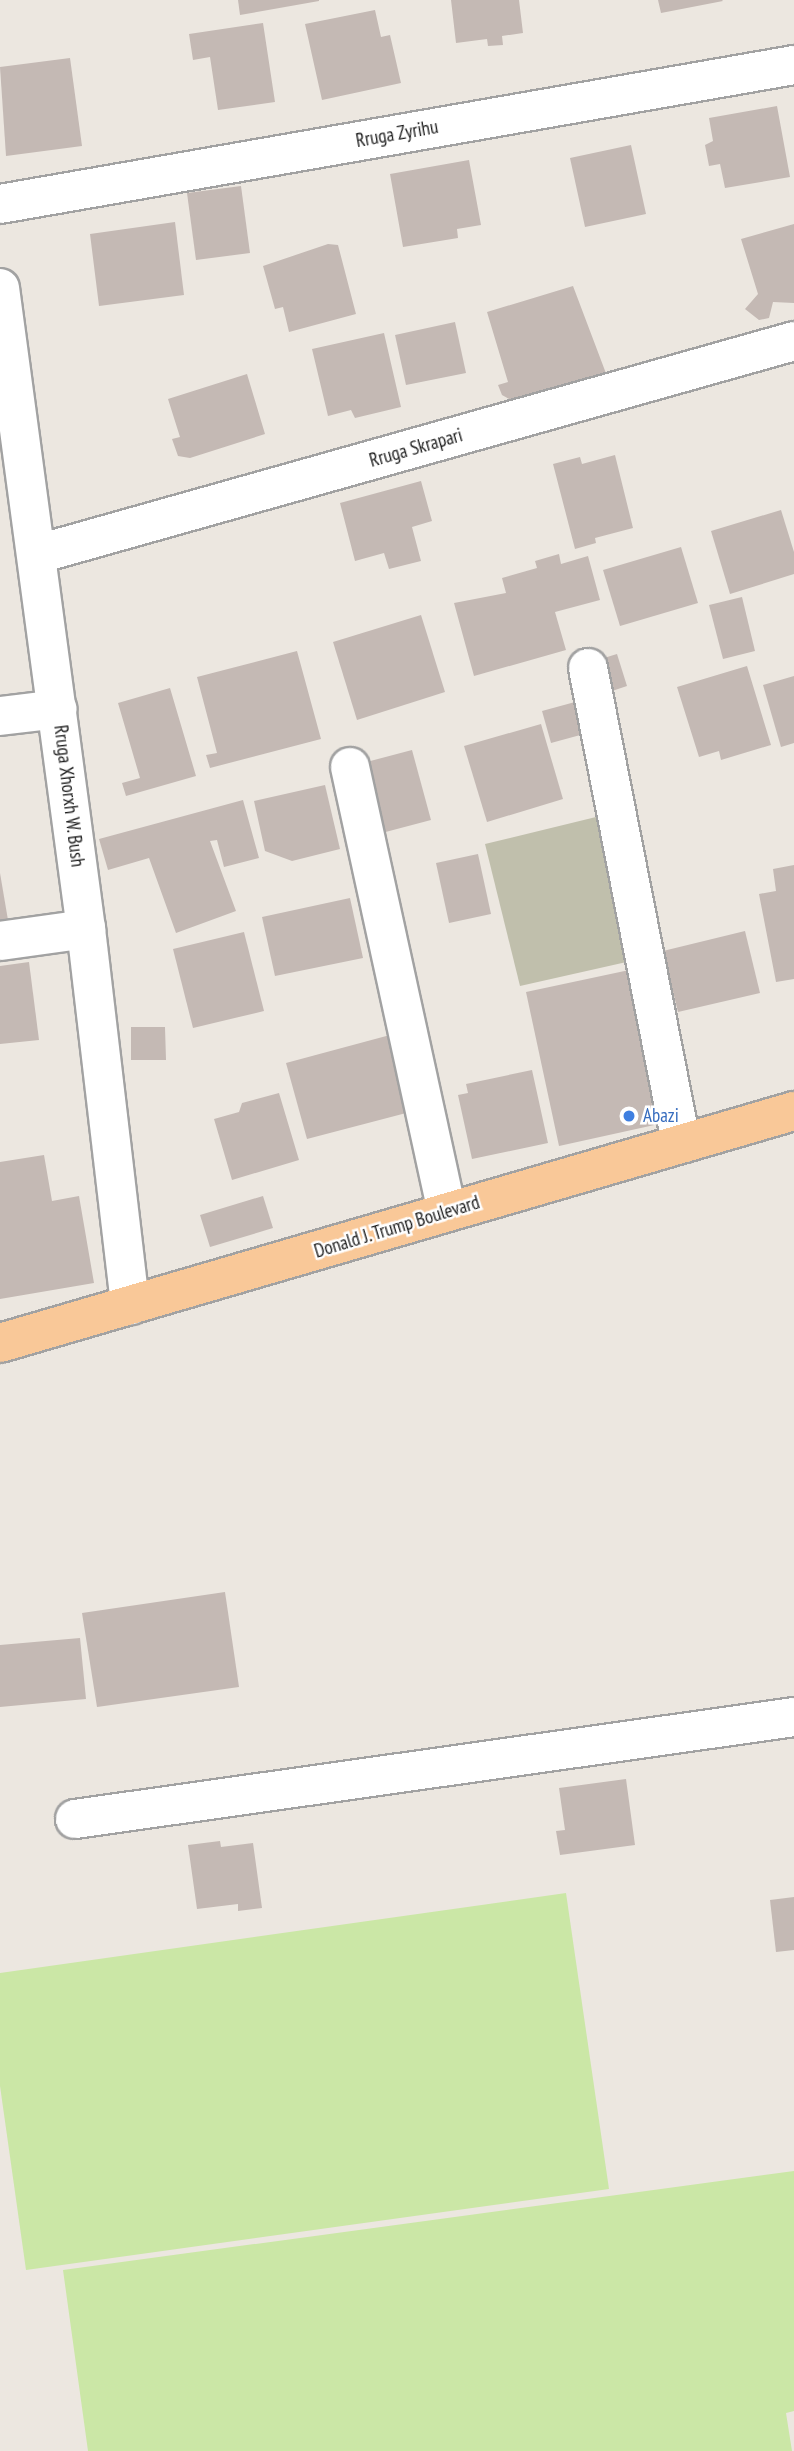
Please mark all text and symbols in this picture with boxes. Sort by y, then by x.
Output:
street label: Rruga Zyrihu [354,116,440,152]
street label: Rruga Skrapari [367,424,465,472]
street label: Rruga Xhorxh W. Bush [49,723,89,869]
place label: Abazi [643,1105,679,1127]
marker: Abazi [621,1108,637,1124]
street label: Donald J. Trump Boulevard [311,1191,483,1263]

